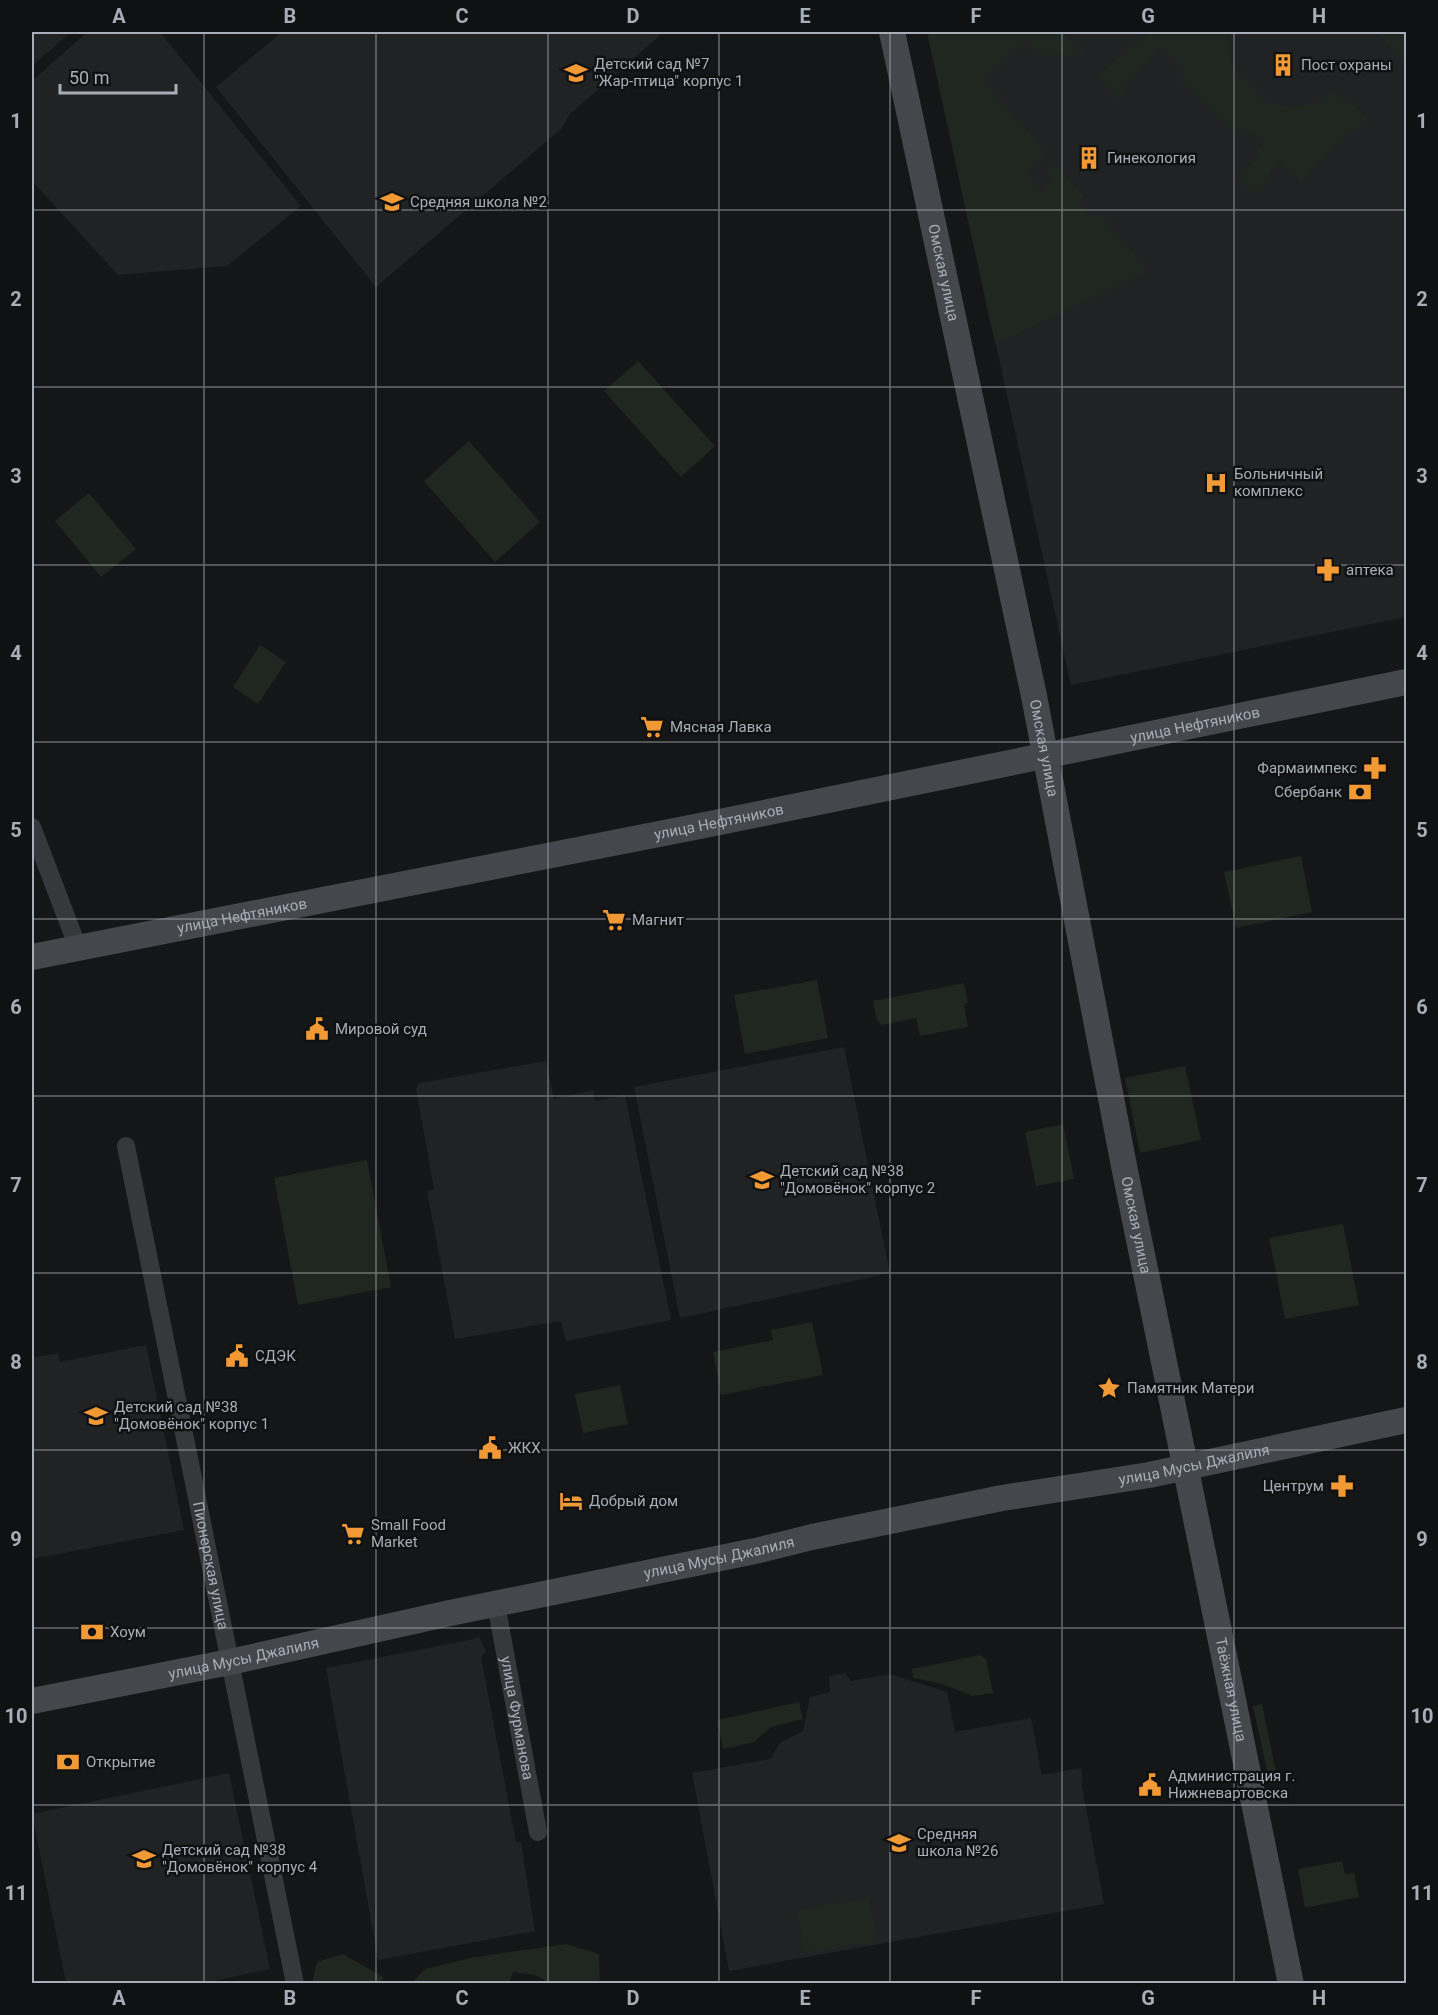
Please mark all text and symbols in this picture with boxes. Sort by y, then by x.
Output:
text: A [112,4,126,28]
text: B [284,4,296,28]
text: C [455,4,469,28]
text: D [627,4,640,28]
text: E [799,4,811,28]
text: F [971,4,982,28]
text: G [1141,4,1155,28]
text: H [1312,4,1326,28]
building icon: Пост охраны [1270,52,1296,78]
place label: Детский сад №7 "Жар-птица" корпус 1 [594,55,743,90]
place label: Пост охраны [1301,56,1392,74]
scale bar [60,57,176,95]
school or university icon: Детский сад №7 "Жар-птица" корпус 1 [563,60,589,86]
text: 50 m [69,67,109,88]
text: 1 [10,109,22,133]
text: 1 [1416,109,1428,133]
building icon: Гинекология [1076,145,1102,171]
place label: Гинекология [1107,149,1196,167]
school or university icon: Средняя школа №2 [379,189,405,215]
place label: Средняя школа №2 [410,193,547,211]
street label: Омская улица [924,222,963,323]
text: 2 [10,287,22,311]
text: 2 [1416,287,1428,311]
text: 3 [10,464,22,488]
text: 3 [1416,464,1428,488]
place label: Больничный комплекс [1234,465,1323,500]
hospital icon: Больничный комплекс [1203,470,1229,496]
pharmacy icon: аптека [1315,557,1341,583]
place label: аптека [1346,561,1394,579]
text: 4 [10,641,22,665]
text: 4 [1416,641,1428,665]
street label: Омская улица [1026,698,1062,798]
street label: улица Нефтяников [1129,703,1261,747]
supermarket icon: Мясная Лавка [639,714,665,740]
place label: Мясная Лавка [670,718,772,736]
pharmacy icon: Фармаимпекс [1362,755,1388,781]
place label: Фармаимпекс [1257,759,1357,777]
bank icon: Сбербанк [1347,779,1373,805]
place label: Сбербанк [1274,783,1342,801]
street label: улица Нефтяников [652,800,785,844]
text: 5 [10,818,22,842]
text: 5 [1416,818,1428,842]
street label: улица Нефтяников [176,894,308,937]
supermarket icon: Магнит [601,907,627,933]
place label: Магнит [632,911,684,929]
text: 6 [10,995,22,1019]
text: 6 [1416,995,1428,1019]
public building icon: Мировой суд [304,1016,330,1042]
place label: Мировой суд [335,1020,427,1038]
place label: Детский сад №38 "Домовёнок" корпус 2 [780,1162,935,1197]
school or university icon: Детский сад №38 "Домовёнок" корпус 2 [749,1167,775,1193]
text: 7 [10,1173,22,1197]
text: 7 [1416,1173,1428,1197]
street label: Омская улица [1117,1175,1155,1275]
public building icon: СДЭК [224,1343,250,1369]
place label: СДЭК [255,1347,296,1365]
text: 8 [10,1350,22,1374]
text: 8 [1416,1350,1428,1374]
place icon: Памятник Матери [1096,1375,1122,1401]
place label: Памятник Матери [1127,1379,1254,1397]
place label: Детский сад №38 "Домовёнок" корпус 1 [114,1398,269,1433]
school or university icon: Детский сад №38 "Домовёнок" корпус 1 [83,1403,109,1429]
public building icon: ЖКХ [477,1435,503,1461]
place label: ЖКХ [508,1439,541,1457]
street label: улица Мусы Джалиля [1117,1440,1271,1489]
pharmacy icon: Центрум [1329,1473,1355,1499]
place label: Центрум [1263,1477,1324,1495]
hotel icon: Добрый дом [558,1488,584,1514]
place label: Добрый дом [589,1492,678,1510]
street label: Пионерская улица [189,1500,232,1631]
place label: Small Food Market [371,1516,446,1551]
supermarket icon: Small Food Market [340,1521,366,1547]
text: 9 [10,1527,22,1551]
text: 9 [1416,1527,1428,1551]
street label: улица Мусы Джалиля [642,1533,796,1582]
bank icon: Хоум [79,1619,105,1645]
place label: Хоум [110,1623,146,1641]
street label: улица Мусы Джалиля [167,1633,321,1683]
street label: Таёжная улица [1211,1636,1250,1743]
street label: улица Фурманова [497,1655,537,1781]
text: 10 [5,1704,27,1728]
text: 10 [1411,1704,1433,1728]
bank icon: Открытие [55,1749,81,1775]
place label: Открытие [86,1753,156,1771]
place label: Администрация г. Нижневартовска [1168,1767,1295,1802]
public building icon: Администрация г. Нижневартовска [1137,1772,1163,1798]
place label: Средняя школа №26 [917,1825,998,1860]
school or university icon: Средняя школа №26 [886,1830,912,1856]
place label: Детский сад №38 "Домовёнок" корпус 4 [162,1841,318,1876]
school or university icon: Детский сад №38 "Домовёнок" корпус 4 [131,1846,157,1872]
text: 11 [5,1881,27,1905]
text: 11 [1411,1881,1433,1905]
text: A [112,1986,126,2010]
text: B [284,1986,296,2010]
text: C [455,1986,469,2010]
text: D [627,1986,640,2010]
text: E [799,1986,811,2010]
text: F [971,1986,982,2010]
text: G [1141,1986,1155,2010]
text: H [1312,1986,1326,2010]

